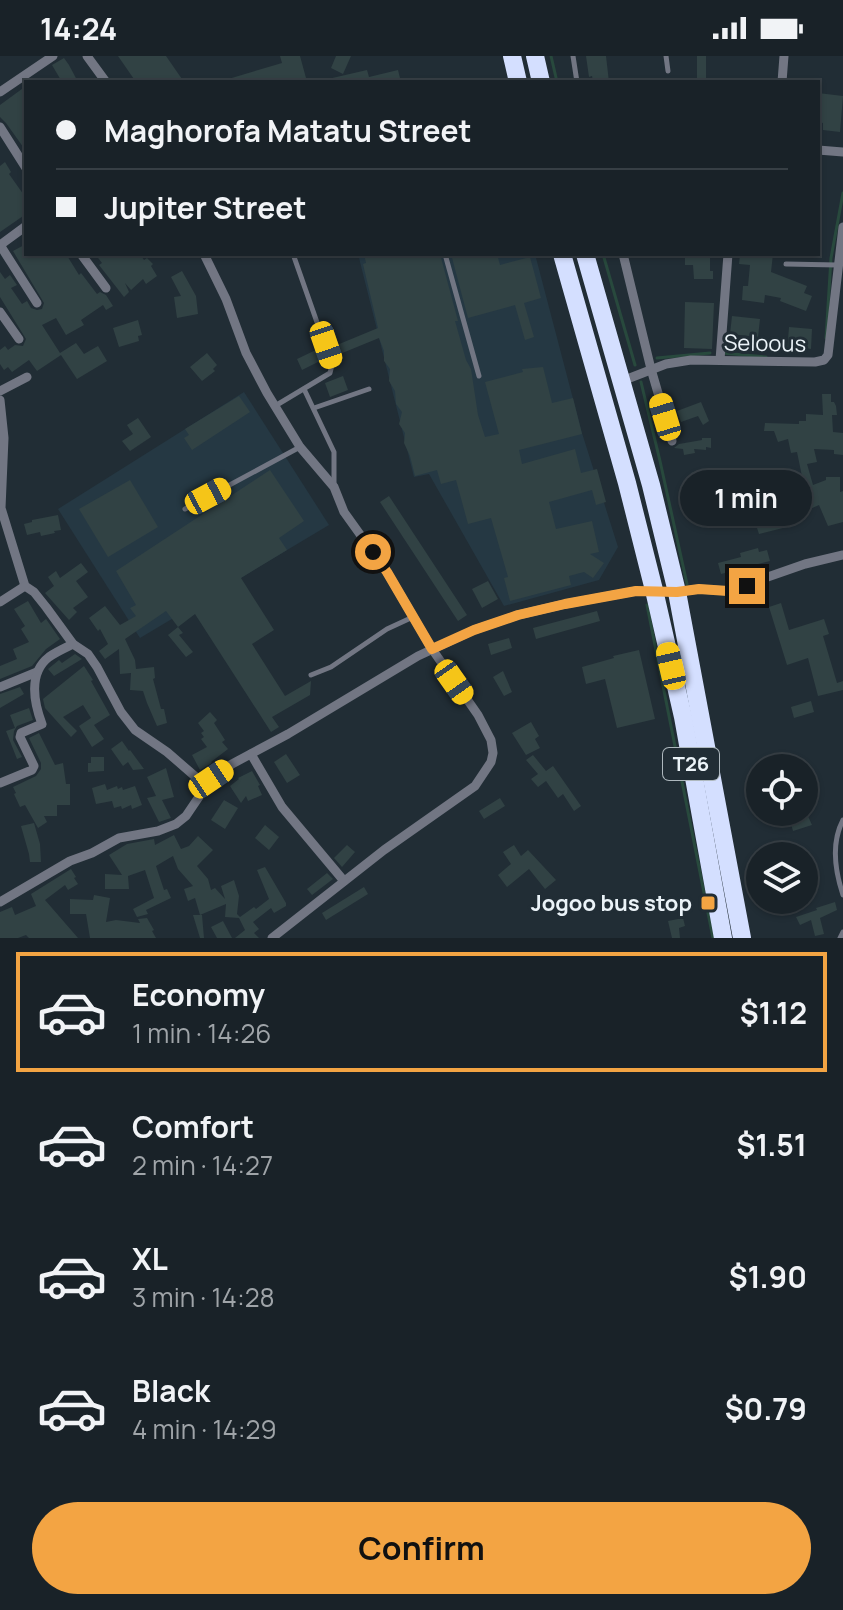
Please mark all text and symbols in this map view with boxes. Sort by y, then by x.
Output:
text: 14:24 [40,8,117,49]
text: Maghorofa Matatu Street [104,110,472,151]
text: Jupiter Street [104,187,306,228]
car [307,318,345,372]
street label: Seloous [724,327,806,359]
car [647,391,683,443]
callout: 1 min [681,470,813,526]
car [181,474,235,518]
text: 1 min [714,480,778,516]
route start [355,534,391,570]
route end [729,568,765,604]
car [654,640,688,692]
car [430,655,478,709]
road number: T26 [663,748,719,780]
map controls [746,754,818,914]
button: locate [746,754,818,826]
car [184,756,238,802]
button: layers [746,842,818,914]
place label: Jogoo bus stop [531,888,692,918]
marker: Jogoo bus stop [699,894,717,912]
text: Economy [132,974,265,1015]
icon: car [36,976,108,1048]
text: $1.12 [740,992,807,1033]
text: 1 min · 14:26 [132,1015,271,1051]
text: Comfort [132,1106,254,1147]
icon: car [36,1108,108,1180]
text: $1.51 [736,1124,807,1165]
text: 2 min · 14:27 [132,1147,273,1183]
text: XL [132,1238,168,1279]
icon: car [36,1240,108,1312]
text: $1.90 [729,1256,807,1297]
text: 3 min · 14:28 [132,1279,275,1315]
text: Black [132,1370,210,1411]
icon: car [36,1372,108,1444]
text: $0.79 [725,1388,807,1429]
text: 4 min · 14:29 [132,1411,277,1447]
button: Confirm [32,1502,811,1594]

